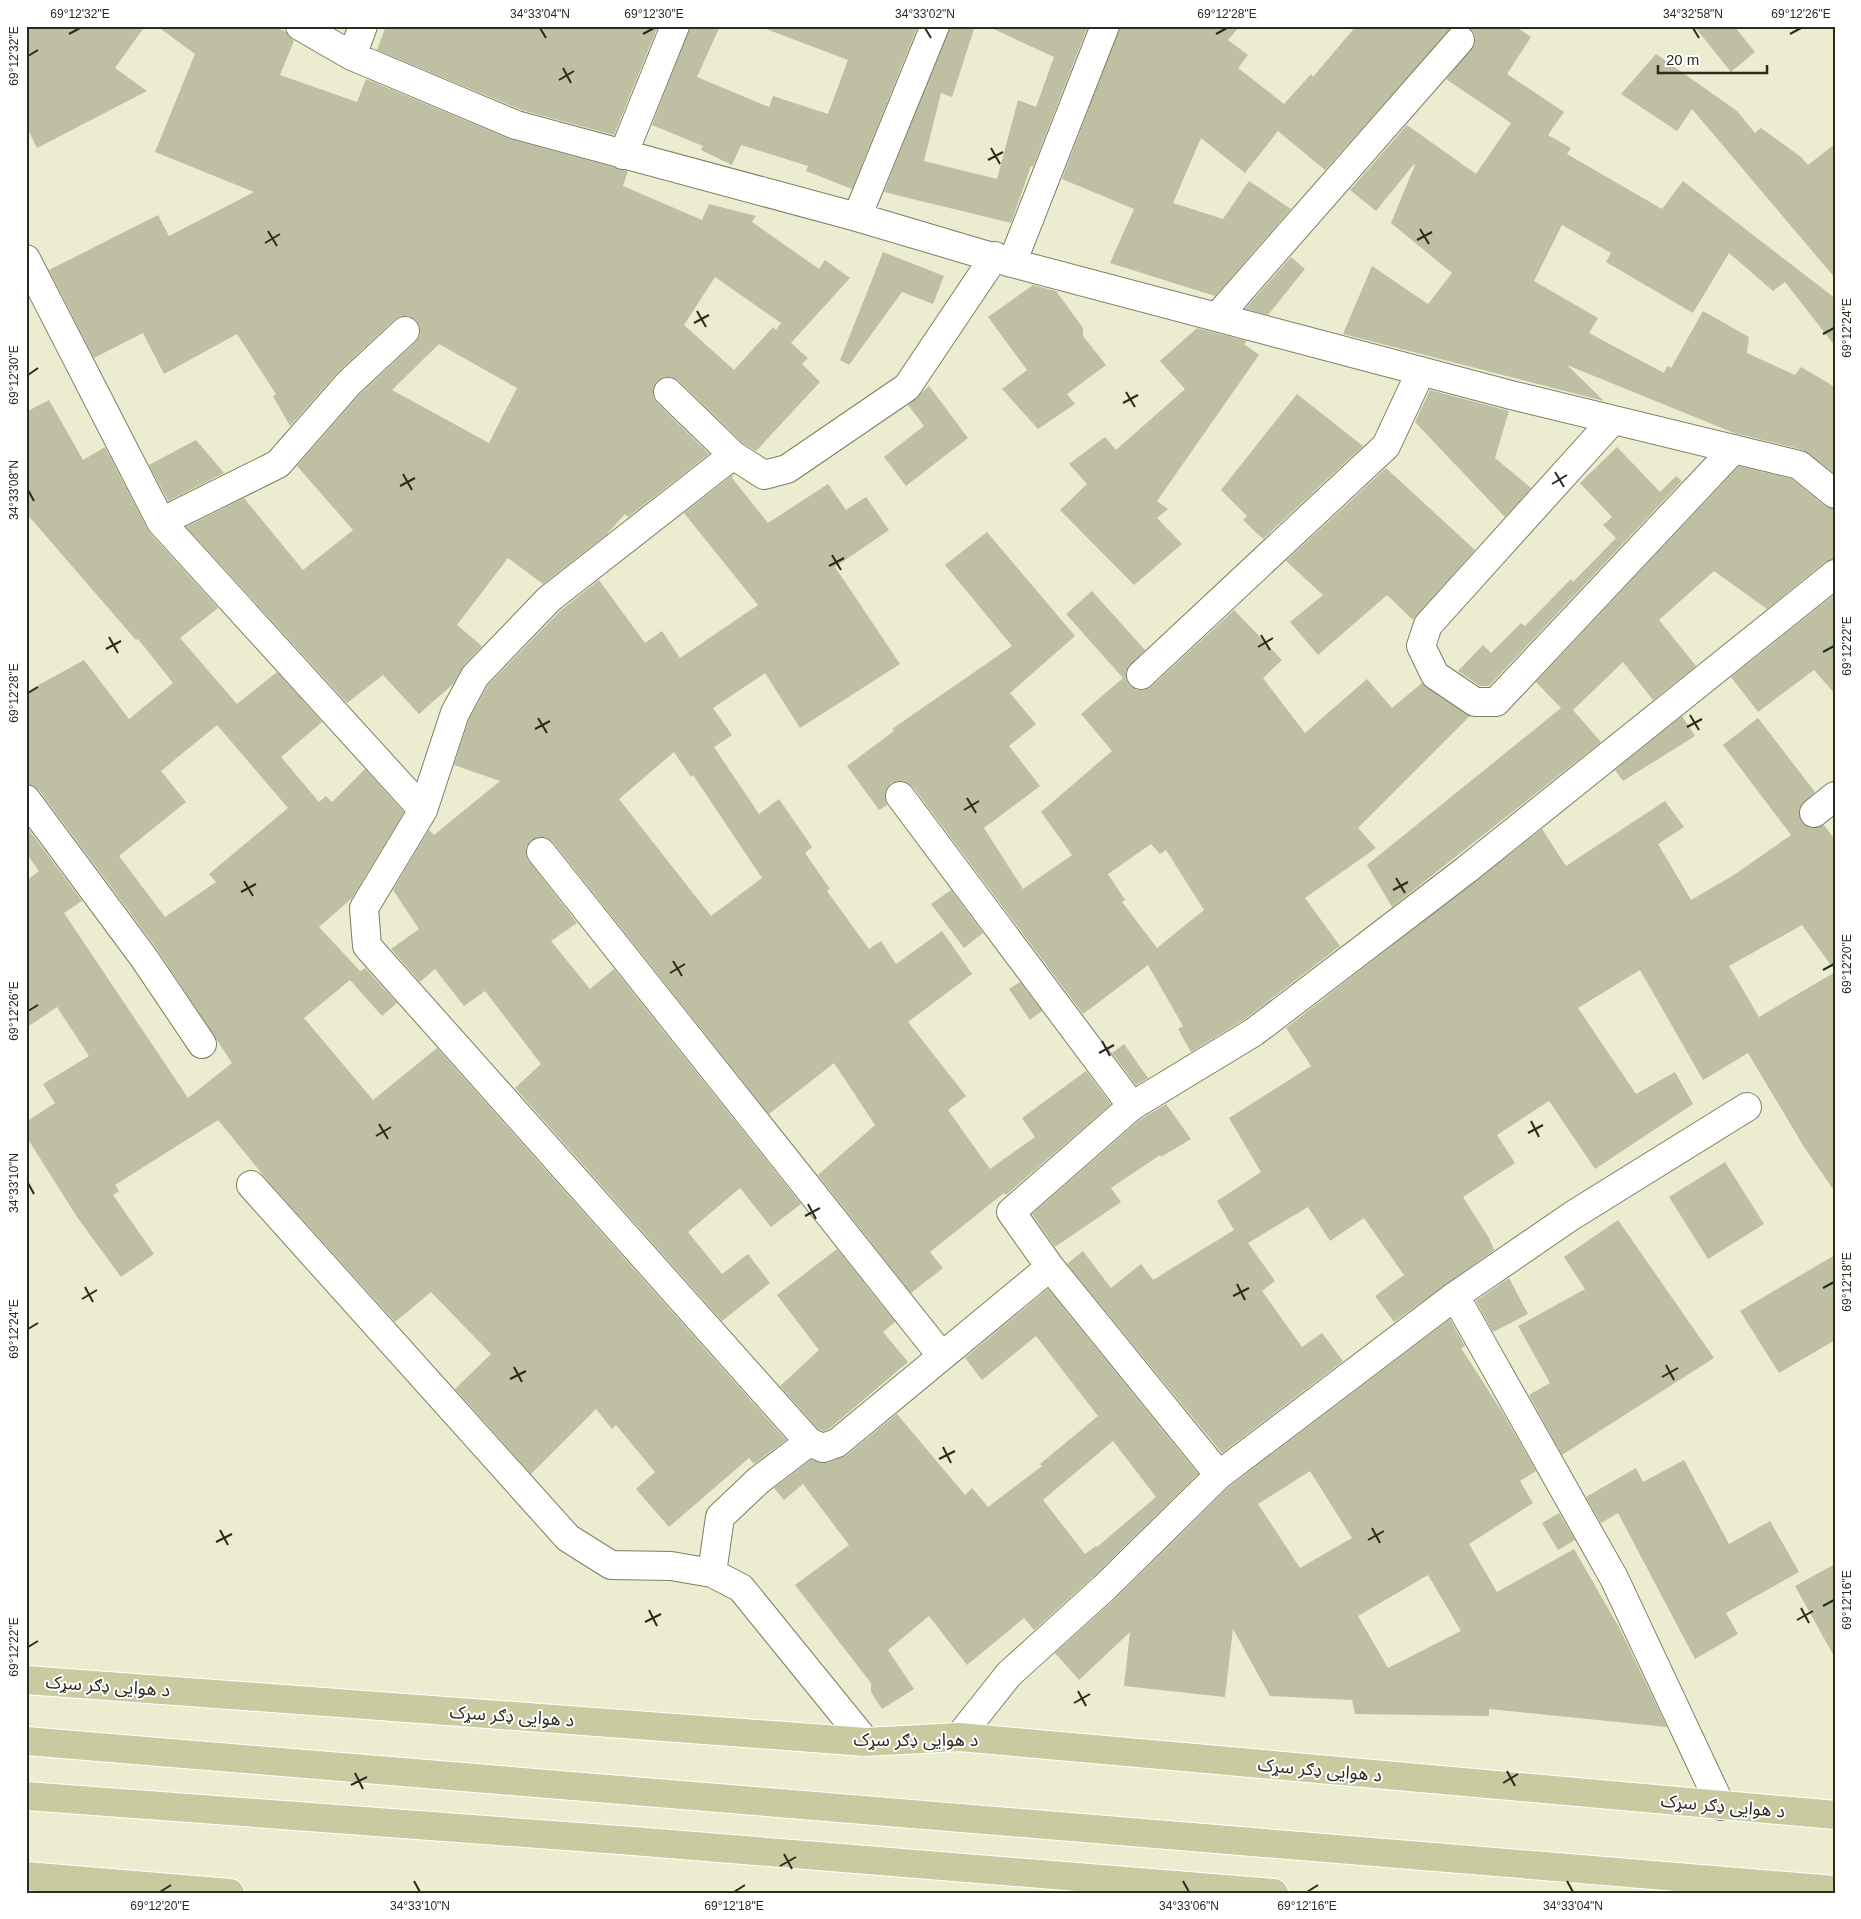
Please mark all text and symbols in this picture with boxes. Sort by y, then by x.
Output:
text: 69°12'32"E [50,7,110,21]
text: 34°33'04"N [510,7,570,21]
text: 69°12'30"E [624,7,684,21]
text: 34°33'02"N [895,7,955,21]
text: 69°12'28"E [1197,7,1257,21]
text: 34°32'58"N [1663,7,1723,21]
text: 69°12'26"E [1771,7,1831,21]
text: 69°12'32"E [7,26,21,86]
scale bar [1658,42,1767,74]
text: 20 m [1666,51,1699,68]
text: 69°12'24"E [1840,298,1854,358]
text: 69°12'30"E [7,345,21,405]
text: 34°33'08"N [7,460,21,520]
text: 69°12'22"E [1840,616,1854,676]
text: 69°12'28"E [7,663,21,723]
text: 69°12'20"E [1840,934,1854,994]
text: 69°12'26"E [7,981,21,1041]
text: 34°33'10"N [7,1153,21,1213]
text: 69°12'18"E [1840,1252,1854,1312]
text: 69°12'24"E [7,1299,21,1359]
text: 69°12'16"E [1840,1570,1854,1630]
text: 69°12'22"E [7,1617,21,1677]
street label: د هوایی ډګر سړک [45,1672,171,1701]
street label: د هوایی ډګر سړک [449,1702,575,1731]
street label: د هوایی ډګر سړک [854,1730,978,1751]
street label: د هوایی ډګر سړک [1257,1755,1383,1786]
street label: د هوایی ډګر سړک [1660,1791,1786,1822]
text: 69°12'20"E [130,1899,190,1913]
text: 34°33'10"N [390,1899,450,1913]
text: 69°12'18"E [704,1899,764,1913]
text: 34°33'06"N [1159,1899,1219,1913]
text: 69°12'16"E [1277,1899,1337,1913]
text: 34°33'04"N [1543,1899,1603,1913]

